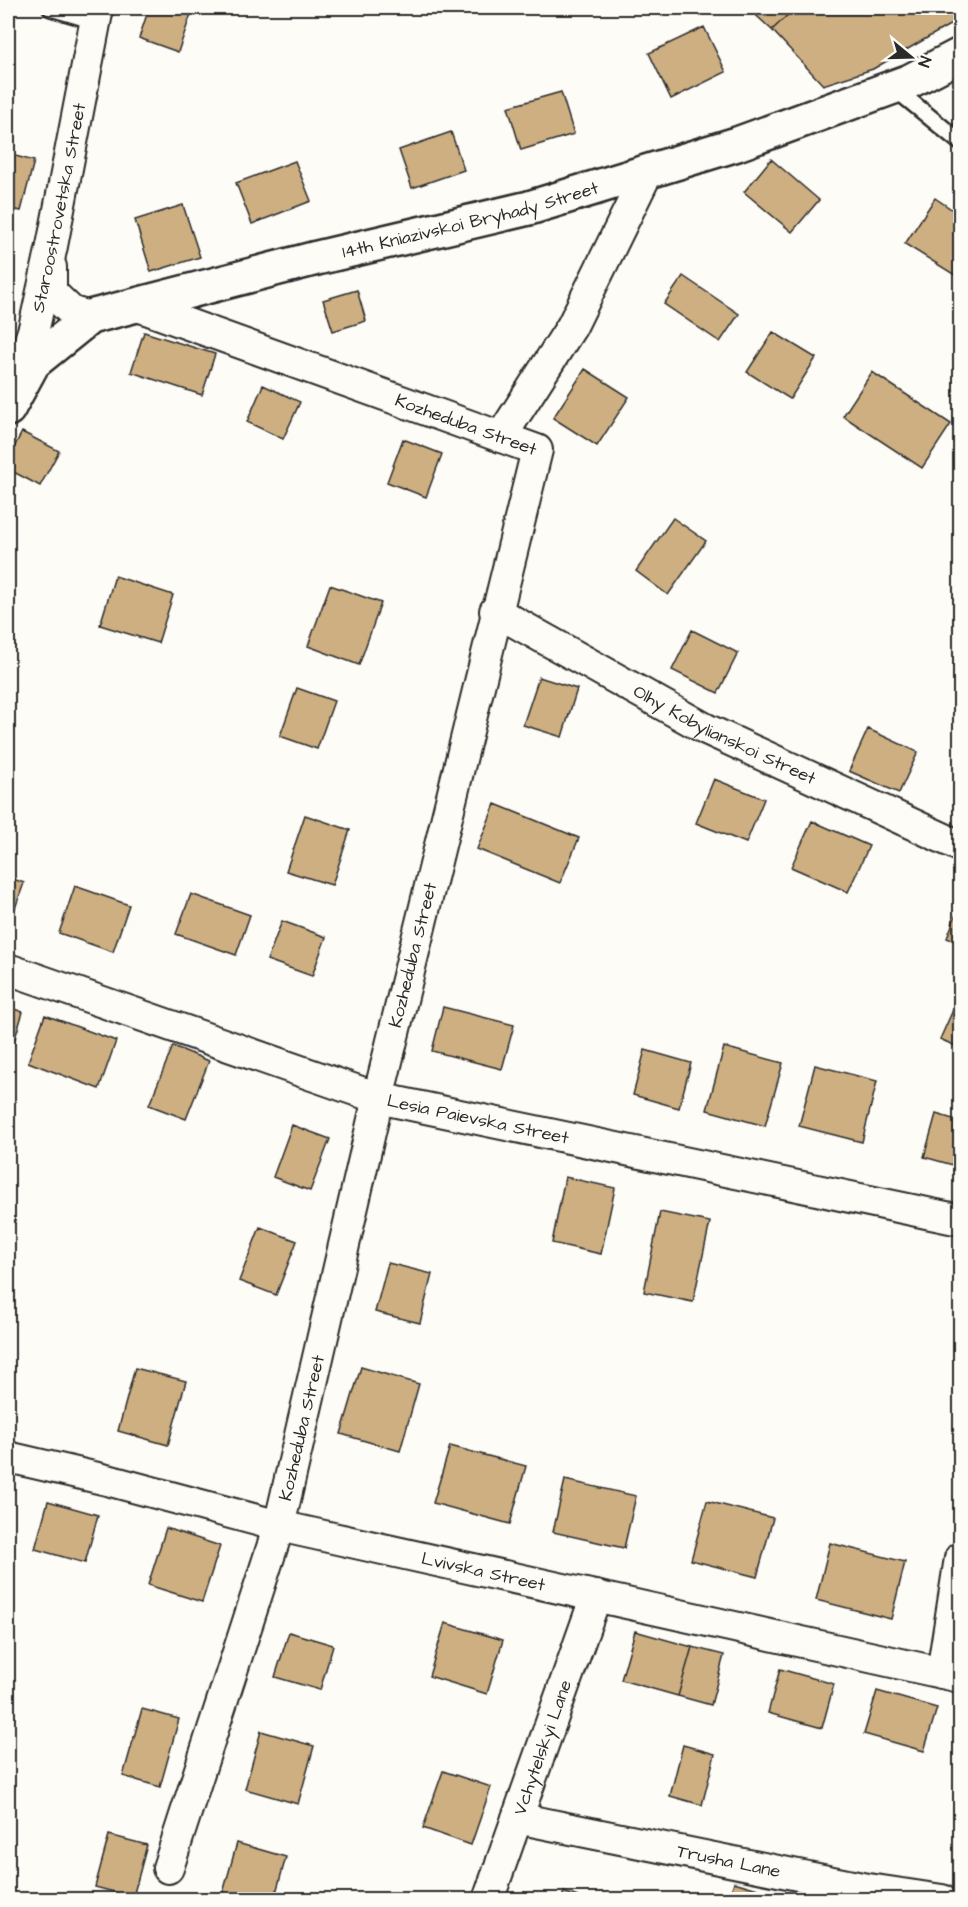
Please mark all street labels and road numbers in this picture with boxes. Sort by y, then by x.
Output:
street label: Staroostrovetska Street [25,100,92,315]
street label: 14th Kniazivskoi Bryhady Street [339,175,602,264]
street label: Kozheduba Street [392,387,541,462]
street label: Olhy Kobylianskoi Street [629,678,821,791]
street label: Kozheduba Street [383,879,443,1030]
street label: Lesia Paievska Street [385,1088,572,1150]
street label: Kozheduba Street [273,1352,331,1503]
street label: Lvivska Street [419,1545,548,1597]
street label: Vchytelskyi Lane [507,1676,578,1818]
street label: Trusha Lane [675,1838,783,1884]

